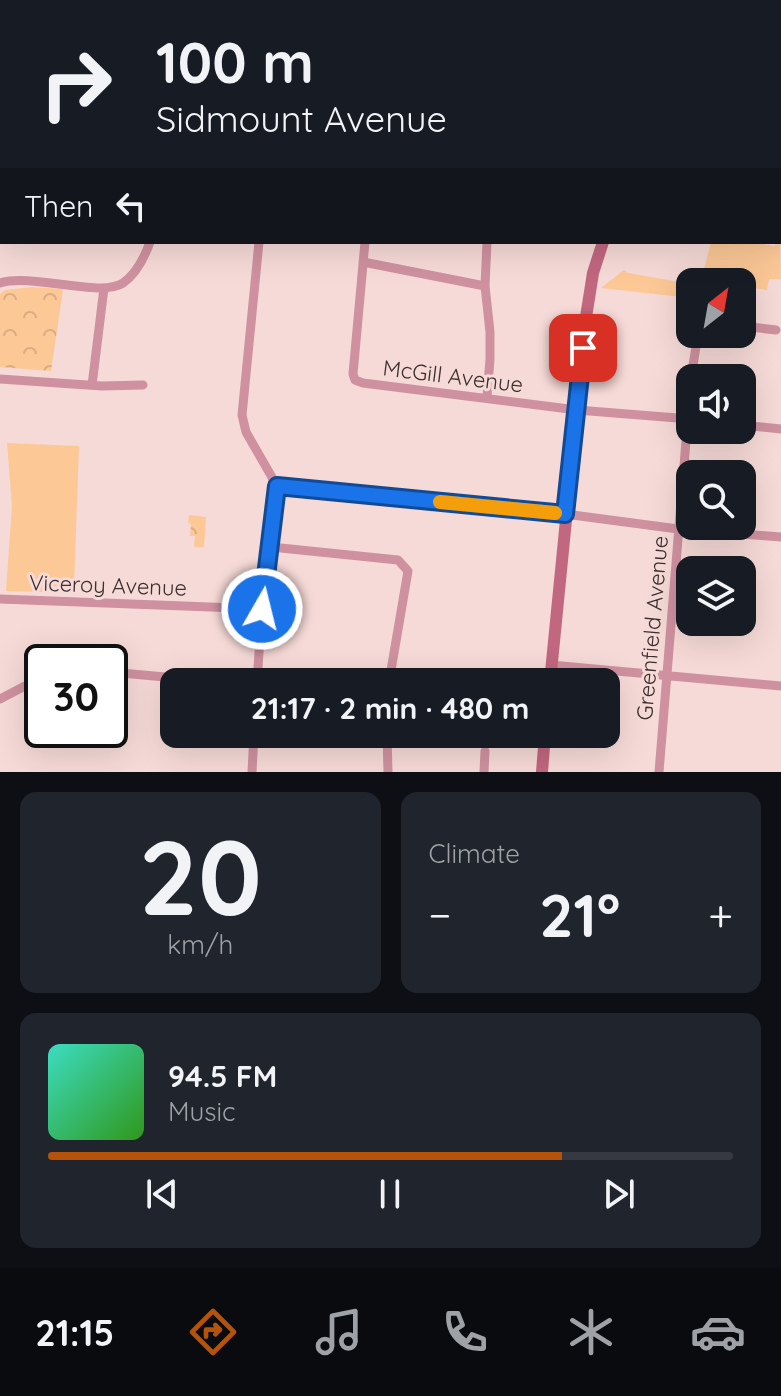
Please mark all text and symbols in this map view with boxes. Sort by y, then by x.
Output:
text: 100 m [156,27,314,97]
icon: right [24,32,128,136]
text: Sidmount Avenue [156,96,447,141]
icon: left [109,184,153,228]
text: Then [24,187,93,225]
north arrow [676,268,756,348]
map controls [676,268,756,636]
pin [549,314,617,382]
icon: arrive [561,326,605,370]
street label: McGill Avenue [381,354,525,398]
button: sound [676,364,756,444]
button: search [676,460,756,540]
street label: Greenfield Avenue [630,534,674,722]
button: layers [676,556,756,636]
position arrow [220,567,304,651]
street label: Viceroy Avenue [28,568,188,602]
speed limit sign: 30 [24,644,128,748]
text: 21:17 · 2 min · 480 m [251,689,529,727]
text: 20 [139,811,262,941]
text: Climate [429,837,520,870]
text: 21° [539,877,620,952]
text: − [429,887,451,942]
text: + [708,887,733,942]
text: km/h [167,928,233,961]
text: 94.5 FM [168,1057,277,1095]
text: Music [168,1095,236,1128]
icon: previous [140,1172,184,1216]
icon: pause [368,1172,412,1216]
icon: next [597,1172,641,1216]
icon: directions [185,1304,241,1360]
icon: music [311,1304,367,1360]
icon: phone [437,1304,493,1360]
icon: climate [563,1304,619,1360]
icon: car [690,1304,746,1360]
text: 21:15 [35,1310,114,1355]

